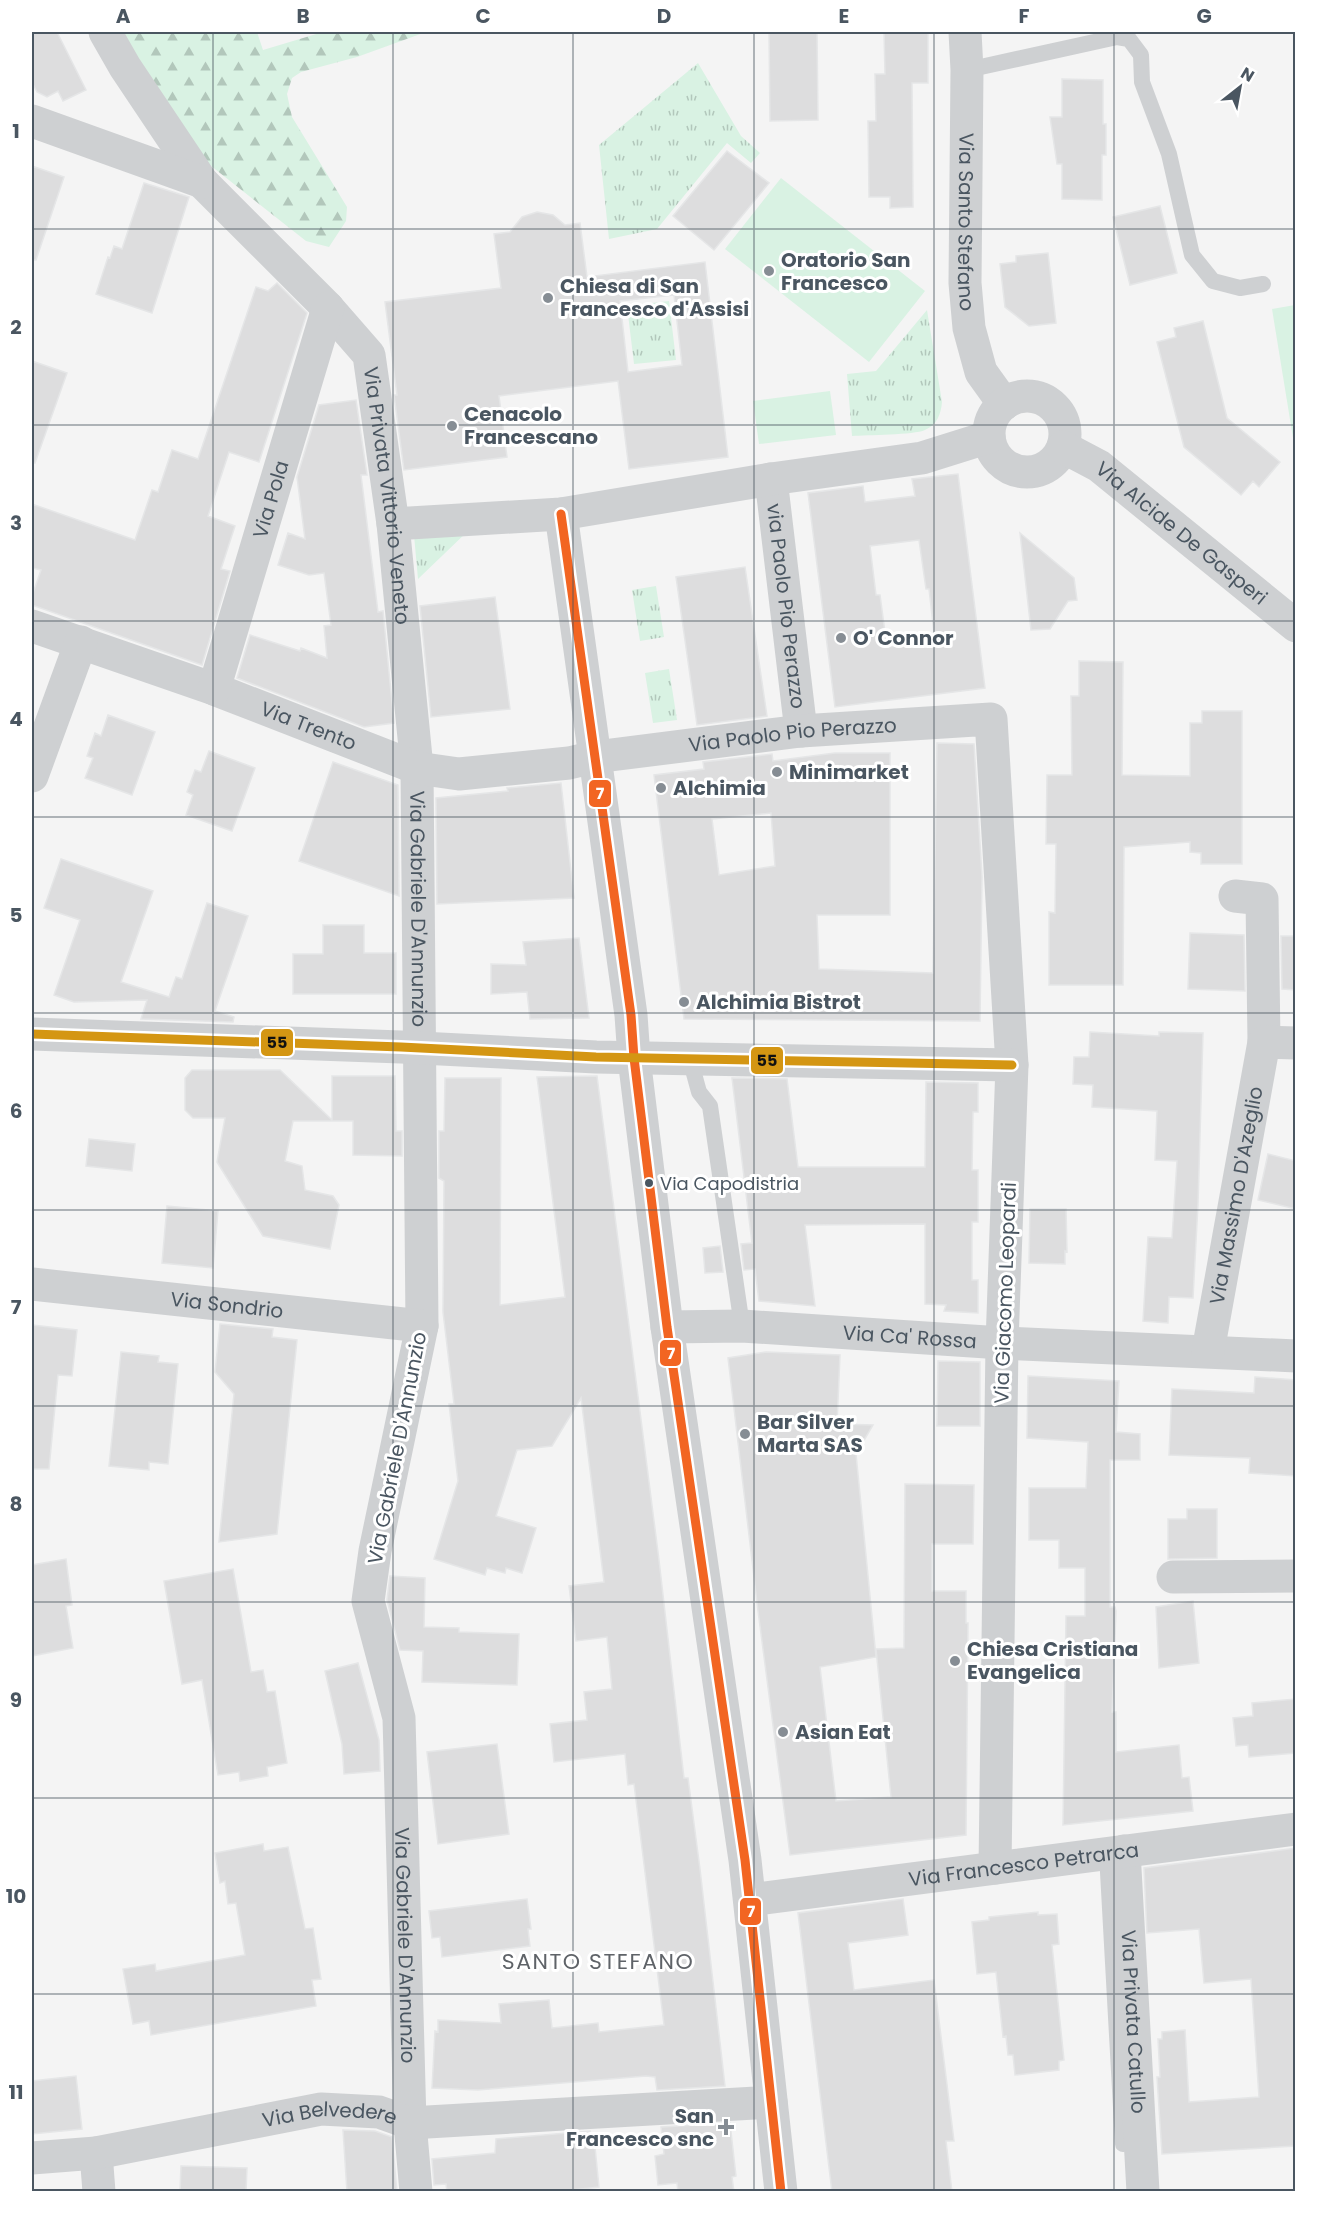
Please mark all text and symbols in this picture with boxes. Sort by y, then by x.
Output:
text: A [116,2,131,30]
text: B [296,2,310,30]
text: C [475,2,491,30]
text: D [657,2,671,30]
text: E [839,2,849,30]
text: F [1019,2,1030,30]
text: G [1196,2,1212,30]
north arrow [1210,57,1270,117]
text: N [1236,62,1259,88]
text: 1 [12,117,20,145]
street label: Via Santo Stefano [951,133,981,312]
place label: Oratorio San Francesco [781,246,911,297]
marker: Oratorio San Francesco [762,264,776,278]
place label: Chiesa di San Francesco d'Assisi [560,272,749,323]
marker: Chiesa di San Francesco d'Assisi [541,291,555,305]
text: 2 [10,313,22,341]
street label: Via Privata Vittorio Veneto [357,365,417,626]
place label: Cenacolo Francescano [464,400,598,451]
marker: Cenacolo Francescano [445,419,459,433]
street label: Via Alcide De Gasperi [1090,455,1273,611]
street label: Via Pola [246,457,296,542]
street label: via Paolo Pio Perazzo [760,502,812,710]
text: 3 [10,509,22,537]
place label: O' Connor [853,624,954,652]
marker: O' Connor [834,631,848,645]
street label: Via Trento [256,694,361,757]
text: 4 [9,705,23,733]
street label: Via Paolo Pio Perazzo [687,711,897,759]
place label: Minimarket [789,758,909,786]
marker: Minimarket [770,765,784,779]
place label: Alchimia [673,774,766,802]
line badge: 7 [588,779,612,808]
marker: Alchimia [654,781,668,795]
text: 7 [596,782,605,805]
street label: Via Gabriele D'Annunzio [403,791,433,1027]
text: 5 [10,901,23,929]
place label: Alchimia Bistrot [696,988,861,1016]
marker: Alchimia Bistrot [677,995,691,1009]
line badge: 55 [260,1028,294,1057]
text: 55 [267,1031,287,1054]
line badge: 55 [750,1046,784,1075]
text: 55 [757,1049,777,1072]
street label: Via Massimo D'Azeglio [1203,1084,1270,1307]
text: 6 [10,1097,22,1125]
place label: Via Capodistria [660,1171,799,1196]
marker: Via Capodistria [643,1177,655,1189]
street label: Via Giacomo Leopardi [987,1182,1023,1404]
street label: Via Sondrio [169,1285,285,1325]
text: 7 [11,1293,22,1321]
street label: Via Ca' Rossa [842,1319,978,1355]
street label: Via Gabriele D'Annunzio [361,1329,433,1567]
line badge: 7 [659,1339,682,1367]
text: 7 [667,1342,676,1365]
place label: Bar Silver Marta SAS [757,1408,863,1459]
marker: Bar Silver Marta SAS [738,1427,752,1441]
text: 8 [10,1490,22,1518]
place label: Chiesa Cristiana Evangelica [967,1635,1138,1686]
marker: Chiesa Cristiana Evangelica [948,1654,962,1668]
text: 9 [10,1686,22,1714]
place label: Asian Eat [795,1718,891,1746]
marker: Asian Eat [776,1725,790,1739]
street label: Via Gabriele D'Annunzio [388,1827,422,2064]
street label: Via Francesco Petrarca [907,1836,1141,1893]
text: 10 [6,1882,26,1910]
line badge: 7 [739,1897,762,1926]
text: 7 [747,1900,756,1923]
street label: Via Privata Catullo [1114,1929,1153,2114]
district label: SANTO STEFANO [502,1946,694,1977]
text: 11 [8,2078,24,2106]
street label: Via Belvedere [260,2095,401,2134]
place label: San Francesco snc [566,2102,714,2153]
marker: San Francesco snc [719,2120,733,2134]

